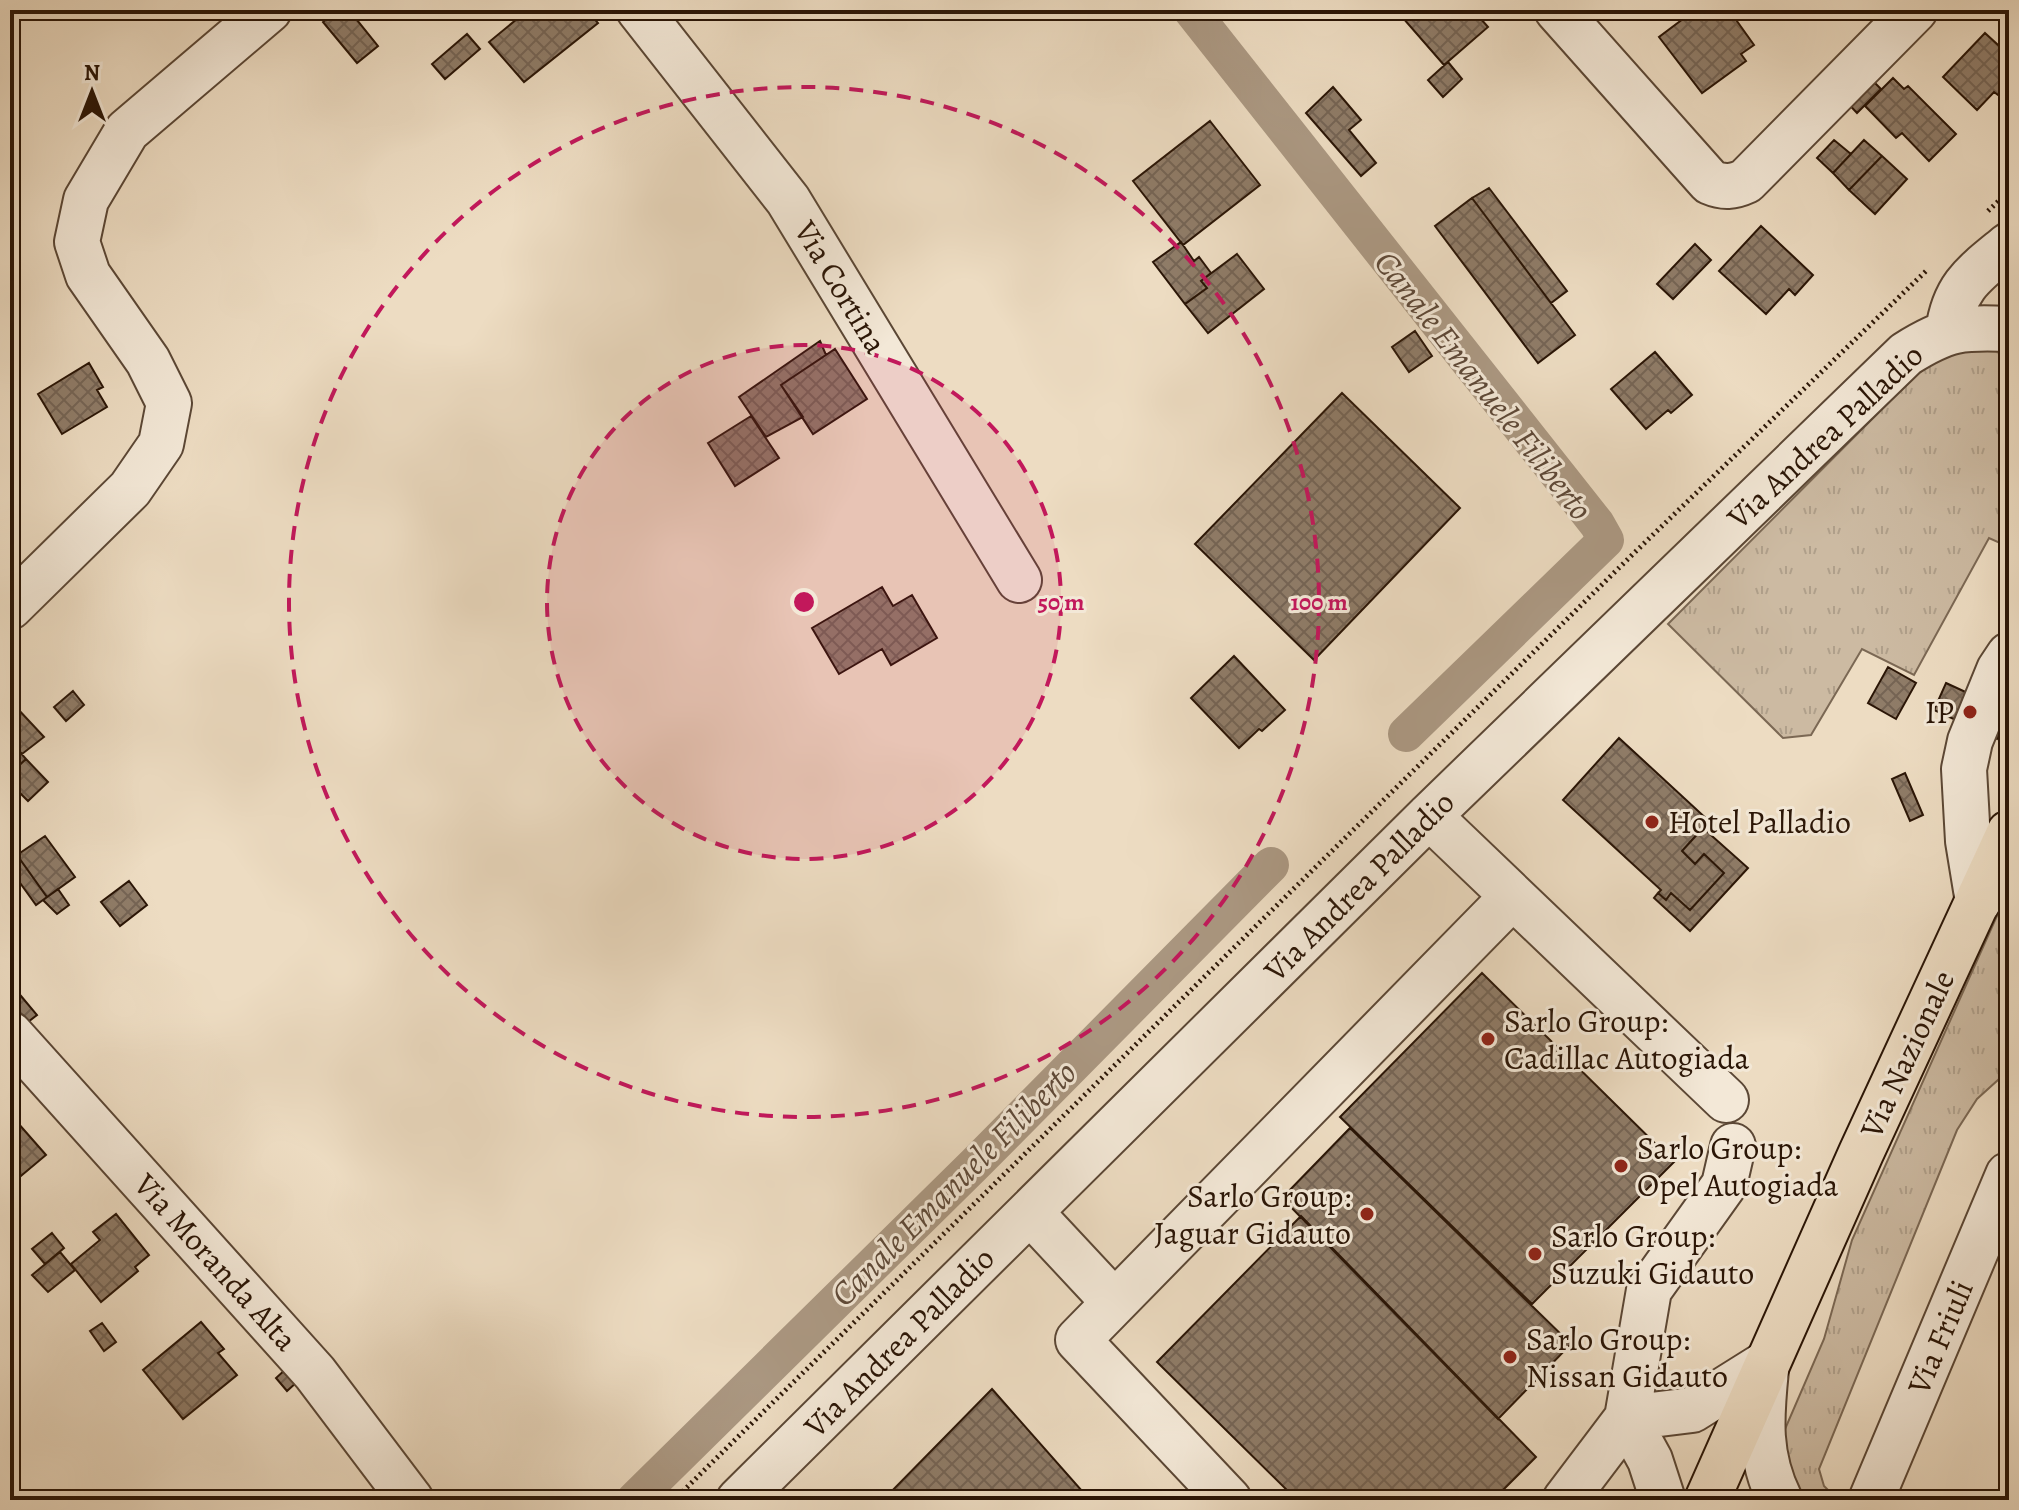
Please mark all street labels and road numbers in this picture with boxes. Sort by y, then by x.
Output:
street label: Via Cortina [783,211,898,362]
street label: Via Andrea Palladio [1717,334,1933,539]
street label: Via Andrea Palladio [1253,781,1464,992]
street label: Via Nazionale [1849,963,1965,1146]
street label: Via Moranda Alta [124,1163,308,1360]
street label: Via Andrea Palladio [793,1237,1004,1448]
street label: Via Friuli [1896,1273,1984,1402]

